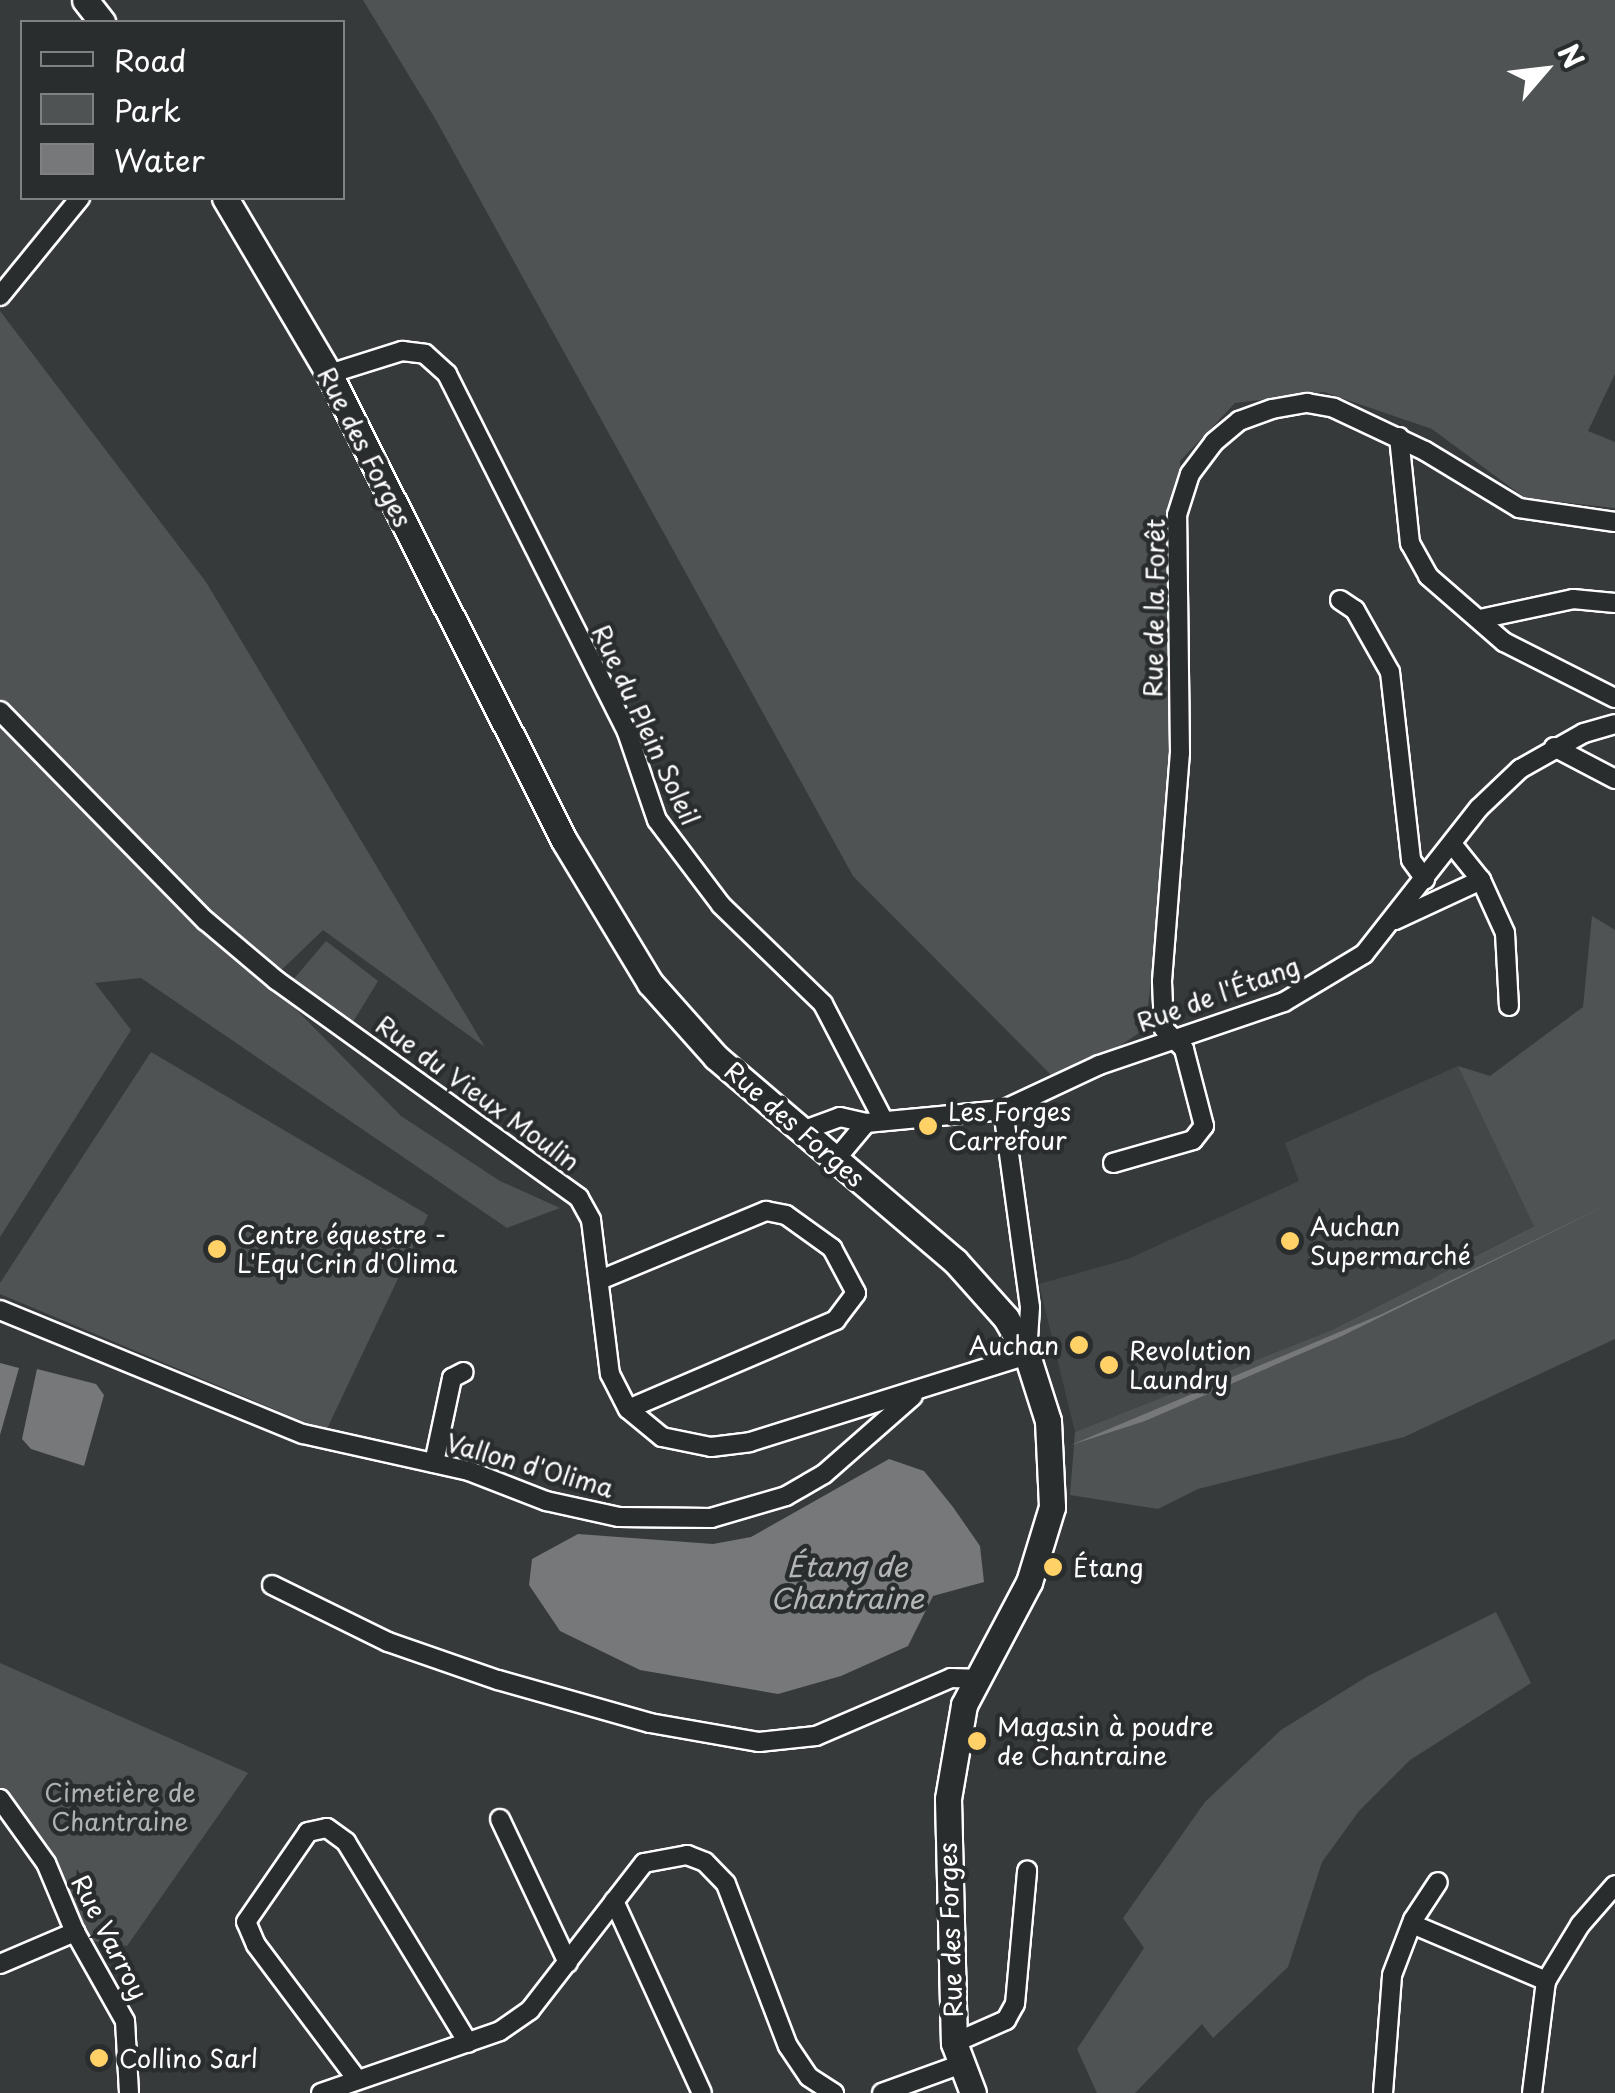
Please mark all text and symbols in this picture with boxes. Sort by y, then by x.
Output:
legend [20,20,345,200]
north arrow [1495,20,1595,120]
text: N [1548,36,1596,76]
text: Road [114,37,187,82]
text: Park [114,87,181,132]
text: Water [114,137,205,182]
street label: Rue des Forges [311,360,419,534]
street label: Rue de la Forêt [1137,516,1171,700]
street label: Rue du Plein Soleil [586,618,706,832]
street label: Rue de l'Étang [1131,950,1305,1038]
street label: Rue du Vieux Moulin [370,1009,586,1177]
street label: Rue des Forges [718,1054,872,1194]
place label: Les Forges Carrefour [948,1097,1073,1156]
marker: Les Forges Carrefour [917,1115,939,1137]
place label: Auchan Supermarché [1310,1212,1471,1271]
place label: Centre équestre - L'Equ'Crin d'Olima [237,1220,458,1279]
marker: Auchan Supermarché [1279,1230,1301,1252]
marker: Centre équestre - L'Equ'Crin d'Olima [206,1238,228,1260]
place label: Auchan [969,1330,1059,1360]
marker: Auchan [1068,1334,1090,1356]
place label: Revolution Laundry [1129,1336,1252,1395]
marker: Revolution Laundry [1098,1354,1120,1376]
street label: Vallon d'Olima [443,1427,617,1503]
water label: Étang de Chantraine [770,1549,924,1615]
place label: Étang [1073,1552,1144,1582]
marker: Étang [1042,1556,1064,1578]
place label: Magasin à poudre de Chantraine [997,1712,1215,1771]
marker: Magasin à poudre de Chantraine [966,1730,988,1752]
park label: Cimetière de Chantraine [44,1778,196,1837]
street label: Rue des Forges [932,1840,968,2020]
street label: Rue Varroy [66,1869,154,2005]
place label: Collino Sarl [119,2043,257,2073]
marker: Collino Sarl [88,2047,110,2069]

